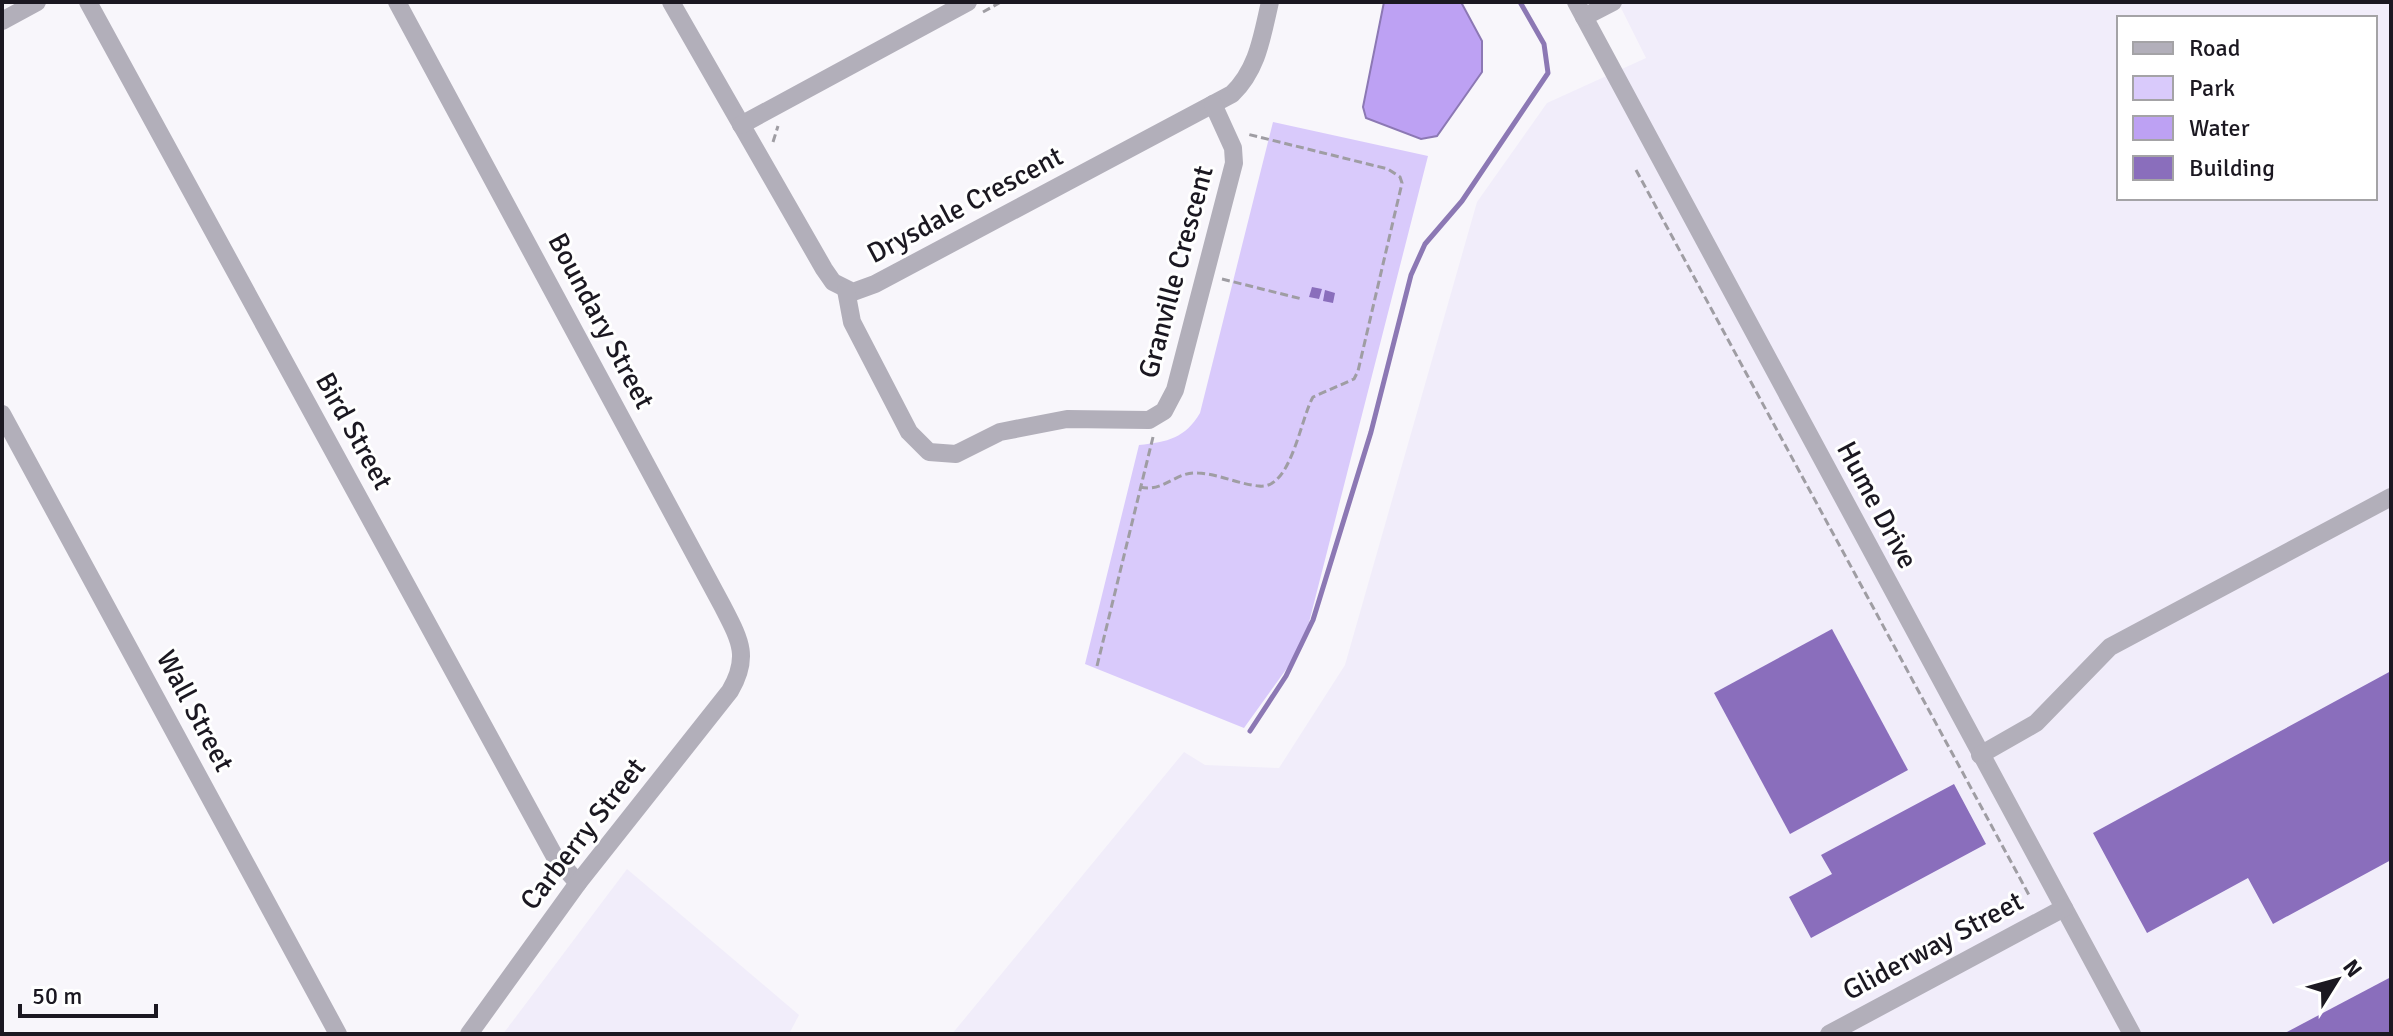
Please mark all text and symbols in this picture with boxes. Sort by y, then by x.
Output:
legend [2117,16,2377,200]
text: Road [2189,33,2240,63]
text: Park [2189,73,2235,103]
text: Water [2189,113,2250,143]
street label: Drysdale Crescent [861,139,1069,271]
text: Building [2189,153,2275,183]
street label: Granville Crescent [1131,162,1221,382]
street label: Boundary Street [540,227,662,415]
street label: Bird Street [308,367,400,496]
street label: Hume Drive [1829,436,1925,574]
street label: Wall Street [149,645,241,778]
street label: Carberry Street [513,751,653,917]
street label: Gliderway Street [1837,884,2029,1008]
north arrow [2297,940,2377,1020]
text: N [2337,954,2368,983]
scale bar [20,968,156,1018]
text: 50 m [32,981,82,1011]

